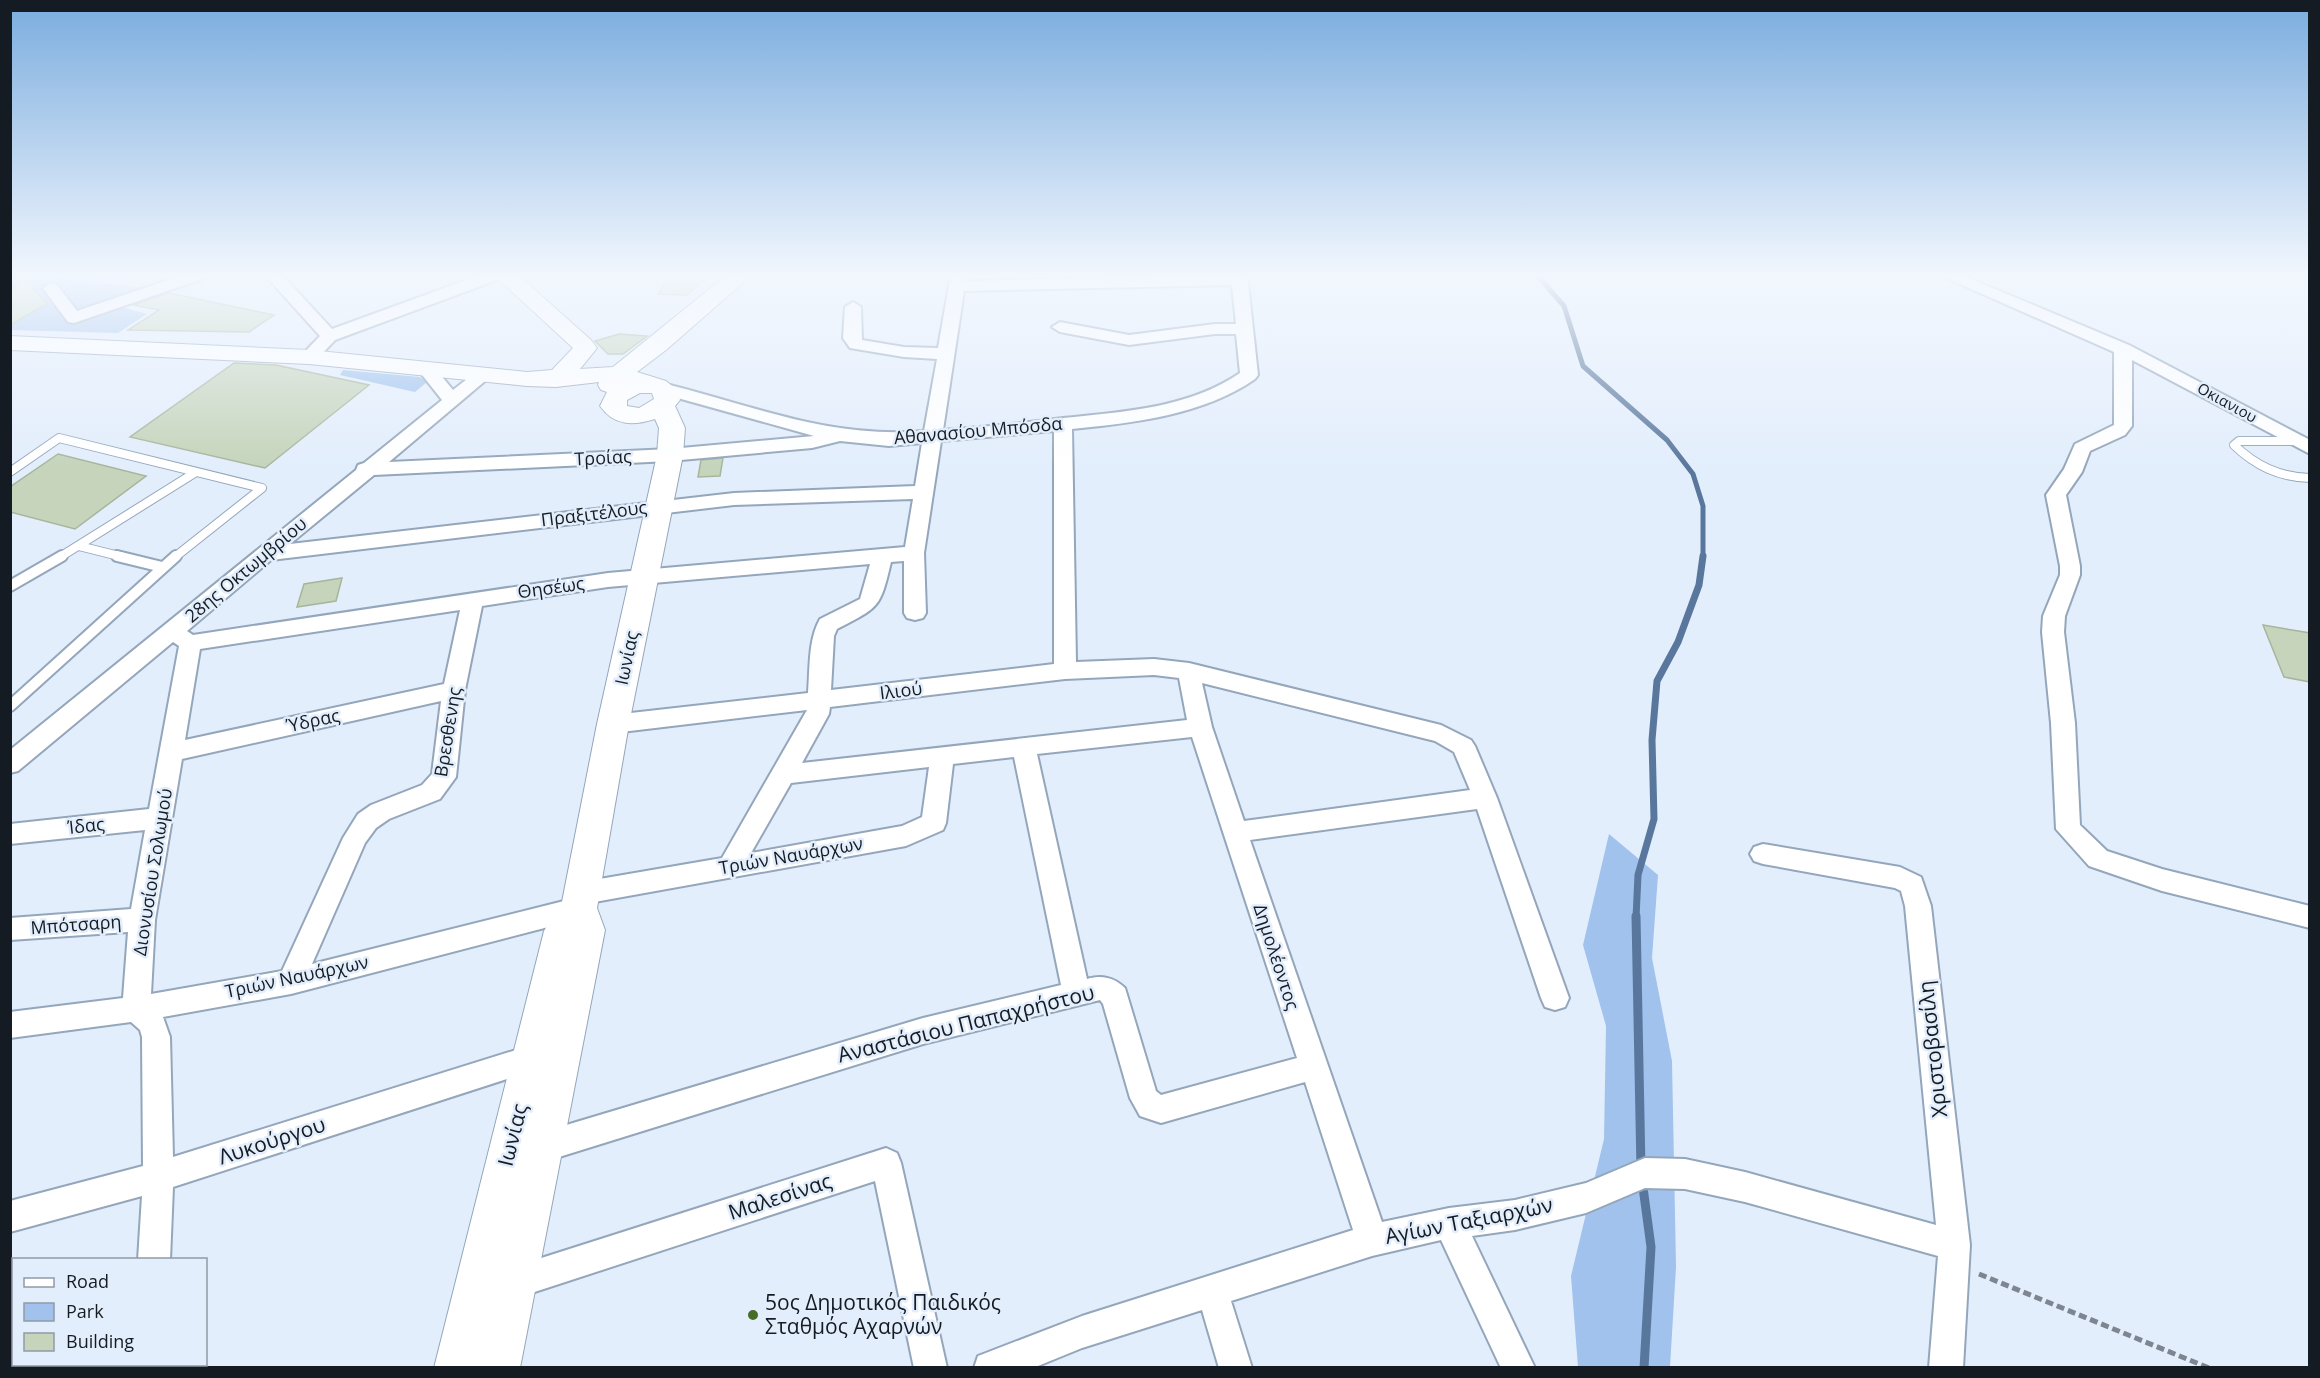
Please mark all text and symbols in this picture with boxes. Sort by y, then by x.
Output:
street label: Οκιανιου [2194,378,2261,427]
street label: Αθανασίου Μπόσδα [893,411,1063,449]
street label: Τροίας [574,444,633,470]
street label: Πραξιτέλους [539,495,649,531]
street label: 28ης Οκτωμβρίου [179,511,311,627]
street label: Θησέως [516,570,586,604]
street label: Ιωνίας [609,628,643,687]
street label: Ιλιού [878,676,923,705]
street label: Βρεσθενης [428,685,466,779]
street label: Ύδρας [283,703,342,738]
street label: Διονυσίου Σολωμού [127,786,177,957]
street label: Ίδας [65,811,106,839]
street label: Τριών Ναυάρχων [717,830,865,880]
street label: Δημολέοντος [1249,901,1305,1013]
street label: Μπότσαρη [30,909,122,939]
street label: Τριών Ναυάρχων [223,949,371,1003]
street label: Αναστάσιου Παπαχρήστου [834,978,1097,1069]
street label: Χριστοβασίλη [1911,979,1953,1119]
street label: Ιωνίας [491,1101,533,1169]
street label: Λυκούργου [215,1110,329,1170]
street label: Μαλεσίνας [724,1166,835,1226]
street label: Αγίων Ταξιαρχών [1383,1190,1555,1250]
legend [12,1258,207,1366]
text: Road [66,1269,109,1293]
place label: 5ος Δημοτικός Παιδικός Σταθμός Αχαρνών [765,1288,1001,1340]
text: Park [66,1299,104,1323]
marker: 5ος Δημοτικός Παιδικός Σταθμός Αχαρνών [746,1308,760,1322]
text: Building [66,1329,134,1353]

